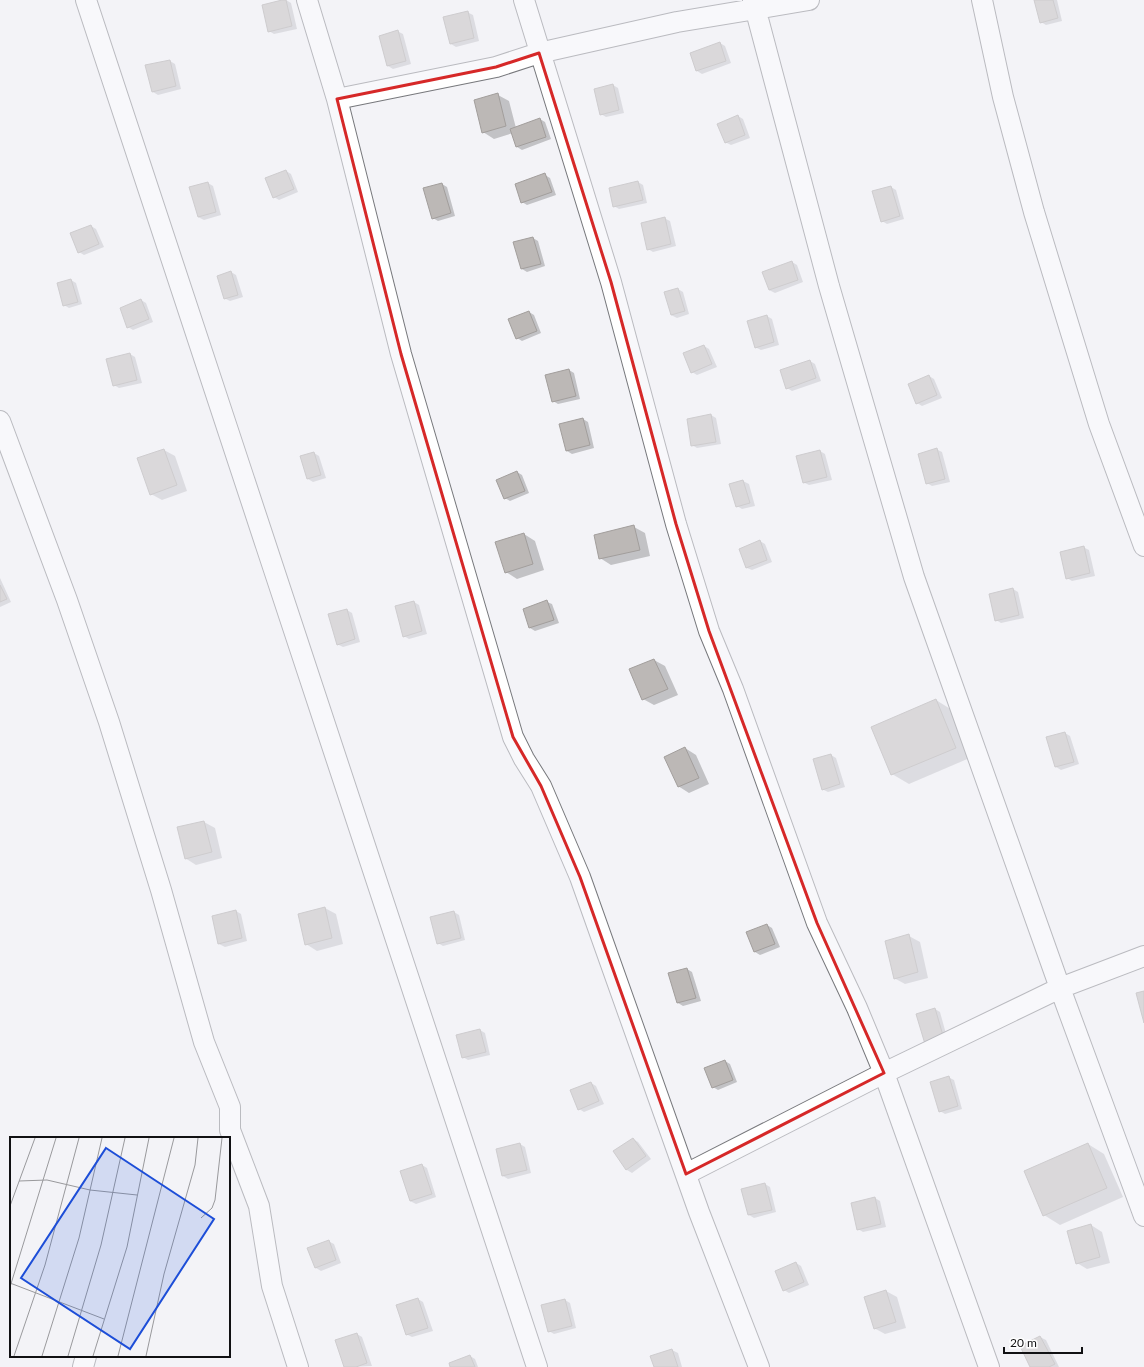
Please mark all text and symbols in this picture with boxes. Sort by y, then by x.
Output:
inset map [10,1137,230,1357]
scale bar [1004,1329,1082,1355]
text: 20 m [1010,1335,1037,1350]

